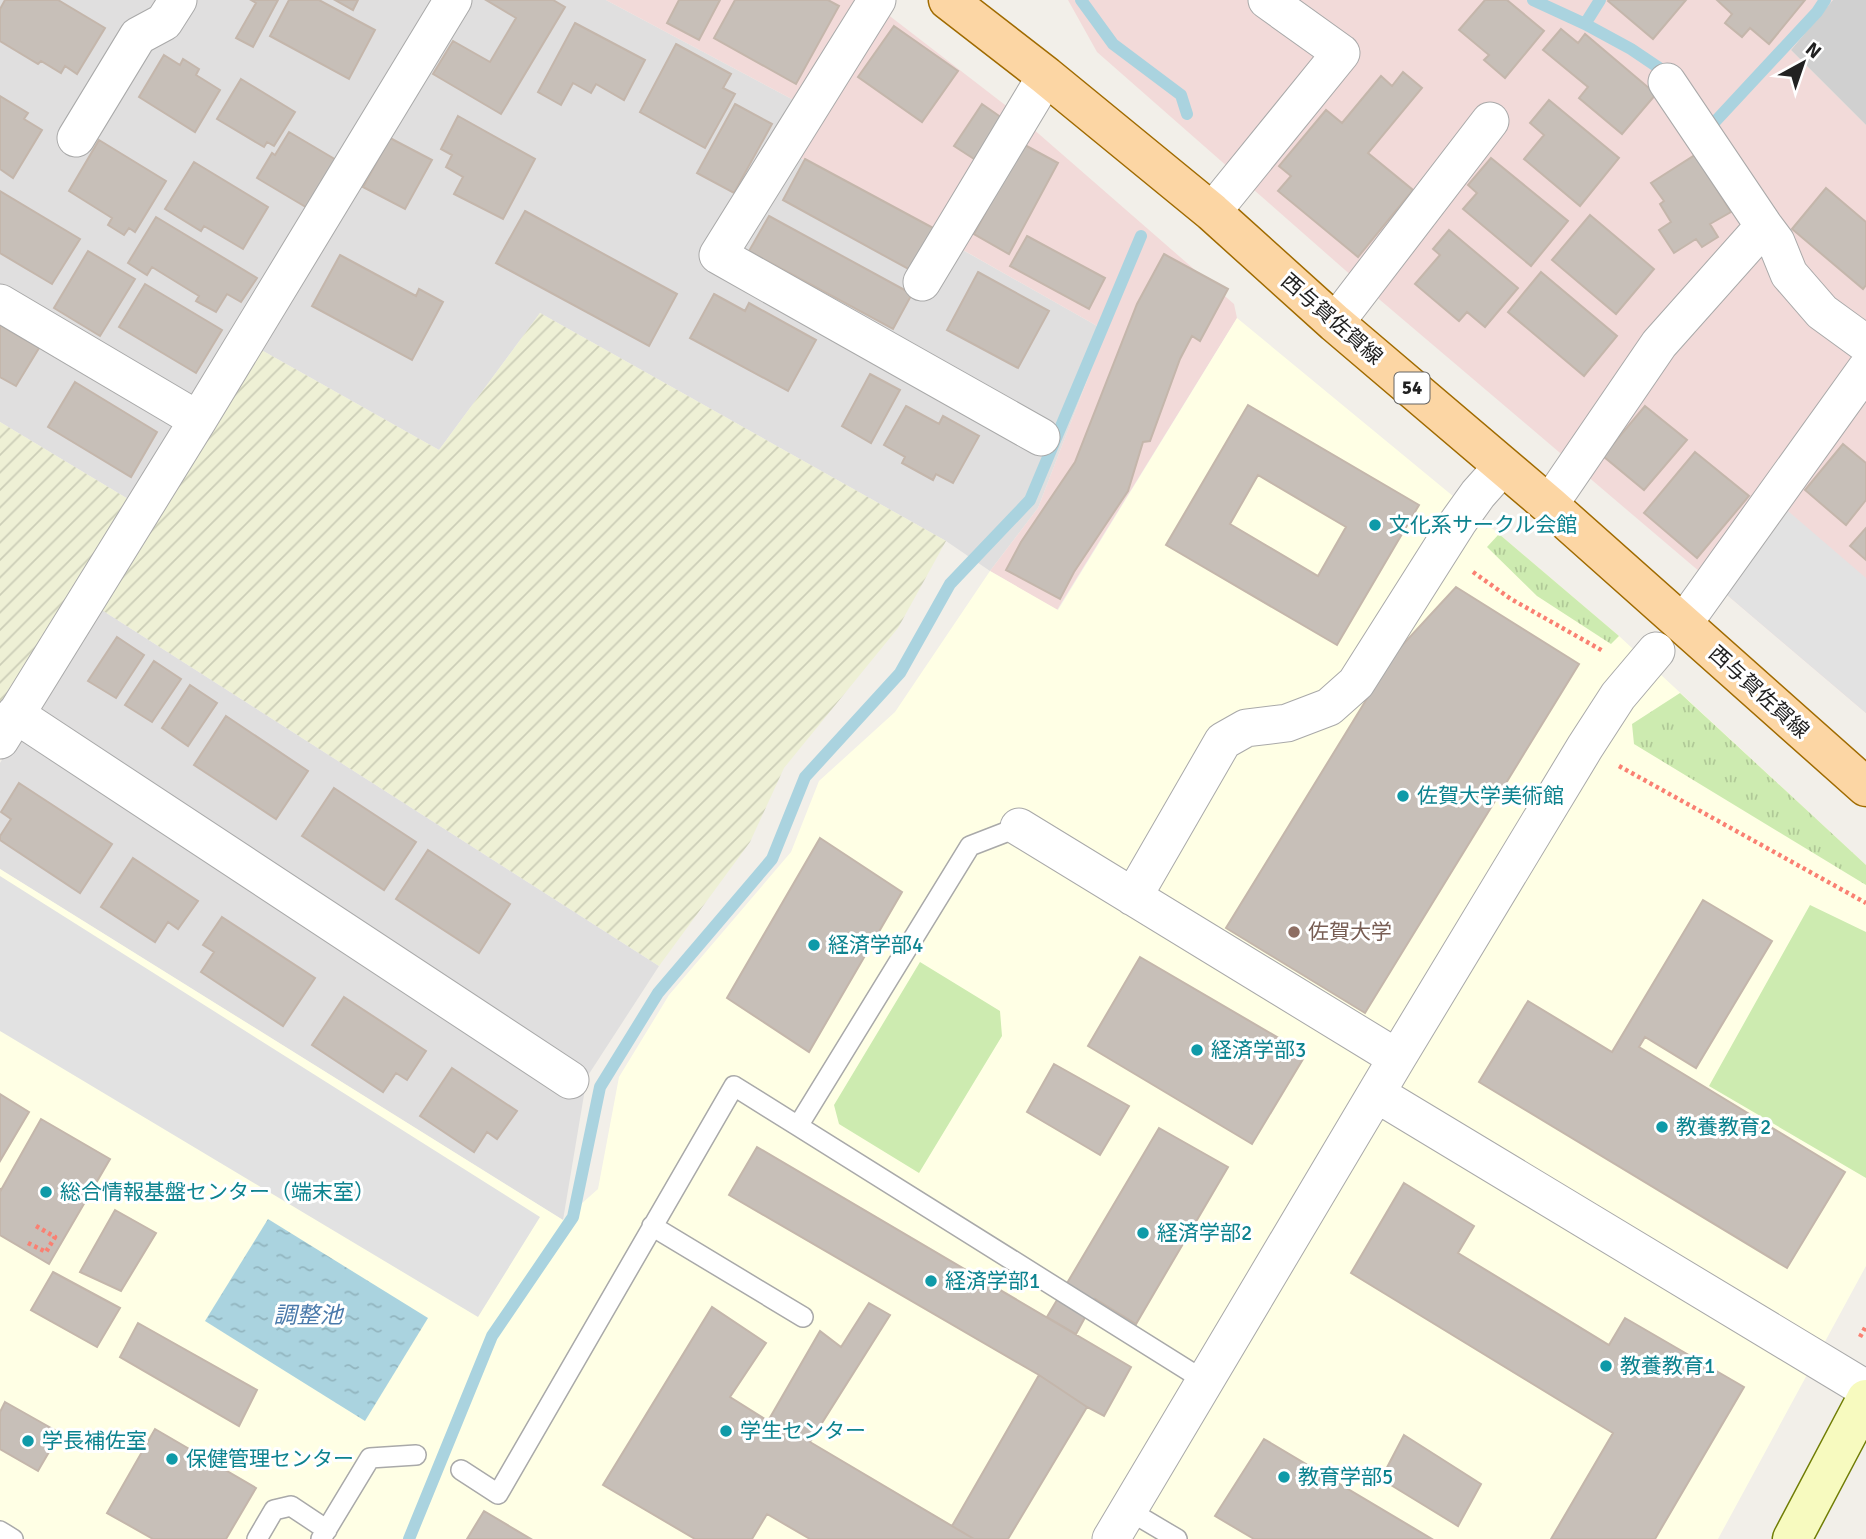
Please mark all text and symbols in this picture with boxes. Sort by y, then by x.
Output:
north arrow [1768,28,1838,98]
text: N [1801,37,1826,64]
street label: 西与賀佐賀線 [1276,268,1388,370]
road number: 54 [1394,372,1430,404]
place label: 文化系サークル会館 [1389,512,1577,538]
marker: 文化系サークル会館 [1367,517,1383,533]
street label: 西与賀佐賀線 [1703,640,1815,744]
place label: 佐賀大学美術館 [1417,783,1564,809]
marker: 佐賀大学美術館 [1395,788,1411,804]
place label: 佐賀大学 [1308,919,1392,945]
marker: 佐賀大学 [1286,924,1302,940]
place label: 経済学部4 [828,932,923,958]
marker: 経済学部4 [806,937,822,953]
place label: 経済学部3 [1211,1037,1306,1063]
marker: 経済学部3 [1189,1042,1205,1058]
place label: 教養教育2 [1676,1114,1771,1140]
marker: 教養教育2 [1654,1119,1670,1135]
place label: 総合情報基盤センター（端末室） [60,1179,375,1205]
marker: 総合情報基盤センター（端末室） [38,1184,54,1200]
place label: 経済学部2 [1157,1220,1252,1246]
marker: 経済学部2 [1135,1225,1151,1241]
place label: 経済学部1 [945,1268,1040,1294]
marker: 経済学部1 [923,1273,939,1289]
water label: 調整池 [274,1301,345,1330]
place label: 教養教育1 [1620,1353,1715,1379]
marker: 教養教育1 [1598,1358,1614,1374]
place label: 学生センター [740,1418,866,1444]
marker: 学生センター [718,1423,734,1439]
place label: 学長補佐室 [42,1428,147,1454]
marker: 学長補佐室 [20,1433,36,1449]
place label: 保健管理センター [186,1446,354,1472]
marker: 保健管理センター [164,1451,180,1467]
place label: 教育学部5 [1298,1464,1393,1490]
marker: 教育学部5 [1276,1469,1292,1485]

